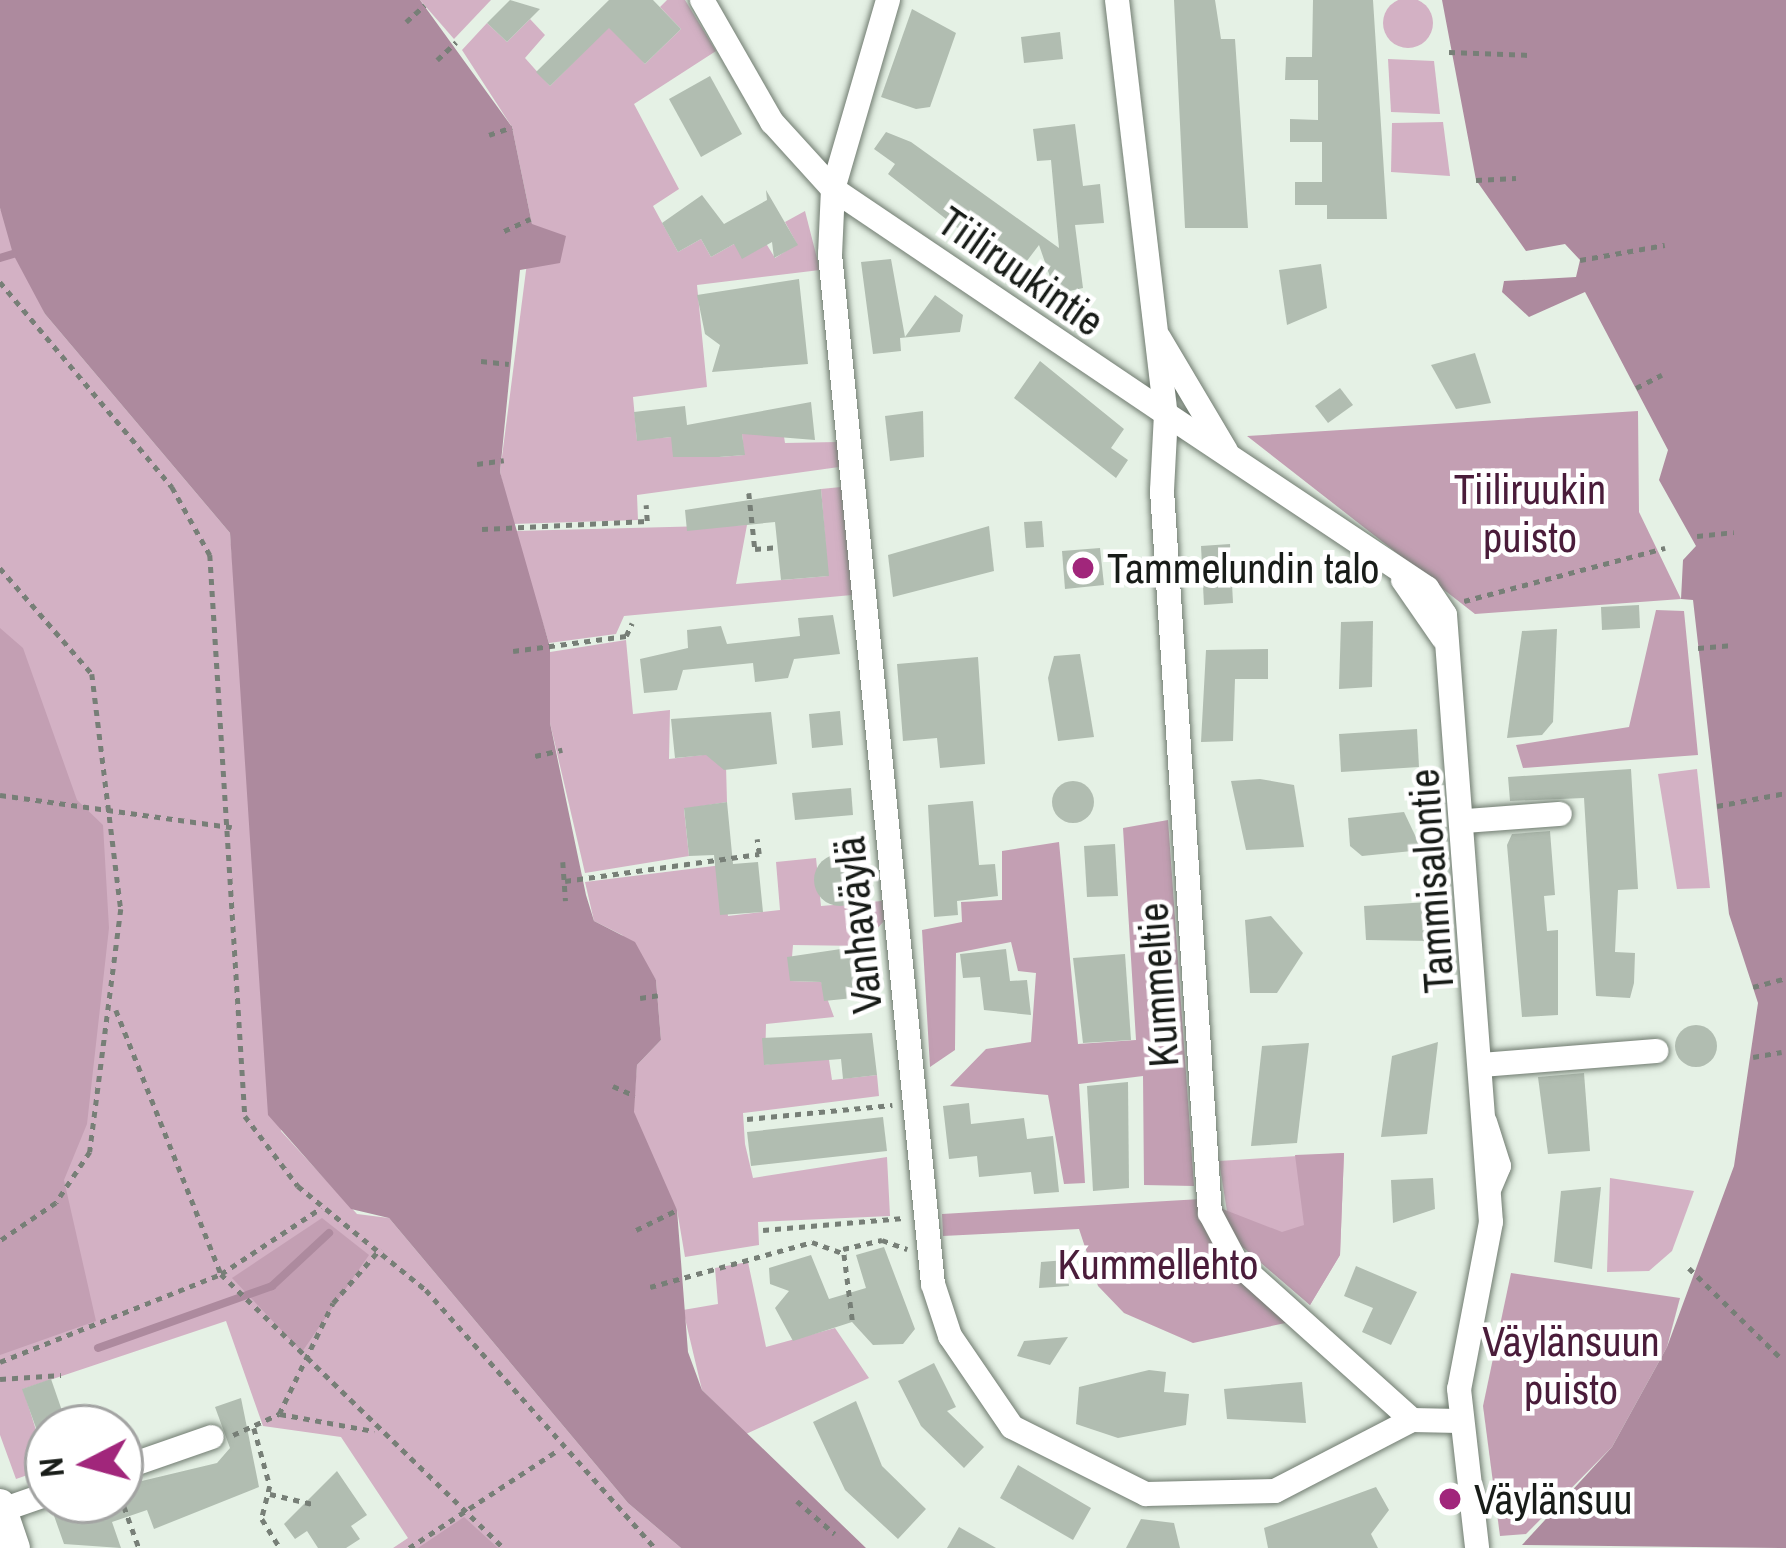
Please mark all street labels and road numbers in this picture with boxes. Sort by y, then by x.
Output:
street label: Tiiliruukintie [928,196,1114,346]
street label: Tammisalontie [1398,767,1464,995]
street label: Vanhaväylä [824,834,892,1016]
street label: Kummeltie [1127,901,1189,1069]

